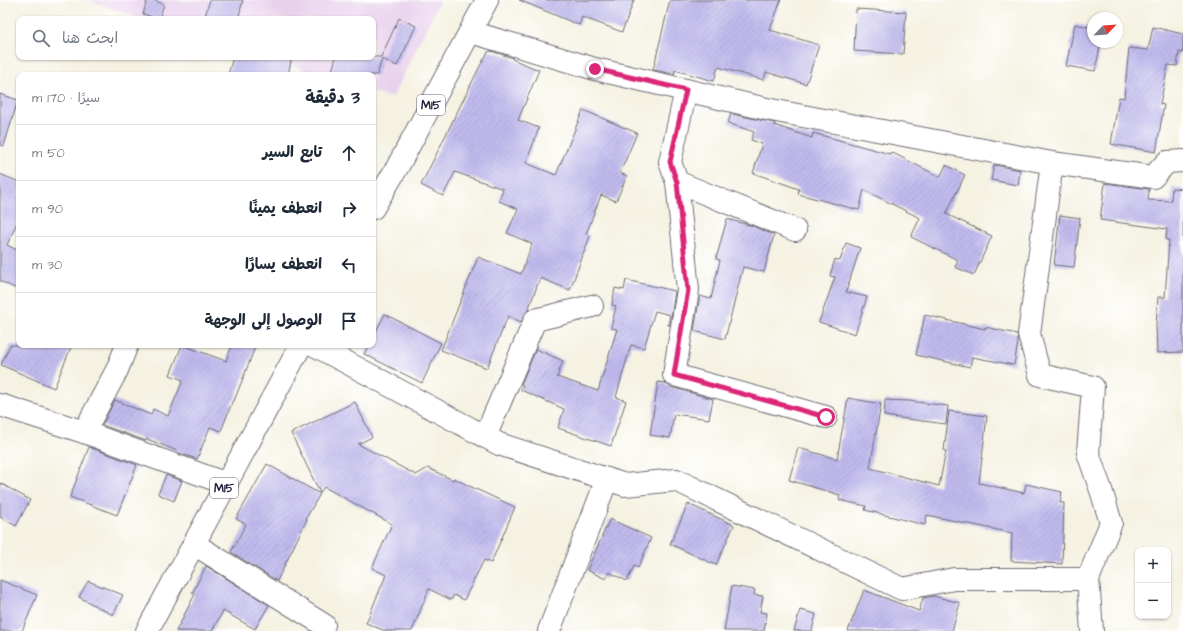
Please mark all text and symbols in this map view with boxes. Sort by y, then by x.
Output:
north arrow [1087,12,1123,48]
search box [16,16,376,60]
icon: search [30,27,52,49]
text: ابحث هنا [62,28,118,49]
route end [586,60,604,78]
text: 3 دقيقة [305,86,360,110]
text: سيرًا · 170 m [32,89,100,107]
road number: M15 [417,95,445,115]
text: تابع السير [263,142,322,163]
icon: ahead [338,142,360,164]
text: 50 m [32,144,65,162]
text: انعطف يمينًا [249,198,322,219]
icon: right [338,198,360,220]
text: 90 m [32,200,63,218]
text: انعطف يسارًا [245,254,322,275]
icon: left [338,254,360,276]
text: 30 m [32,256,62,274]
text: الوصول إلى الوجهة [205,310,322,331]
icon: arrive [338,310,360,332]
route start [817,408,835,426]
road number: M15 [210,478,238,498]
map controls [1135,547,1171,619]
button: + [1135,547,1171,583]
button: − [1135,583,1171,619]

